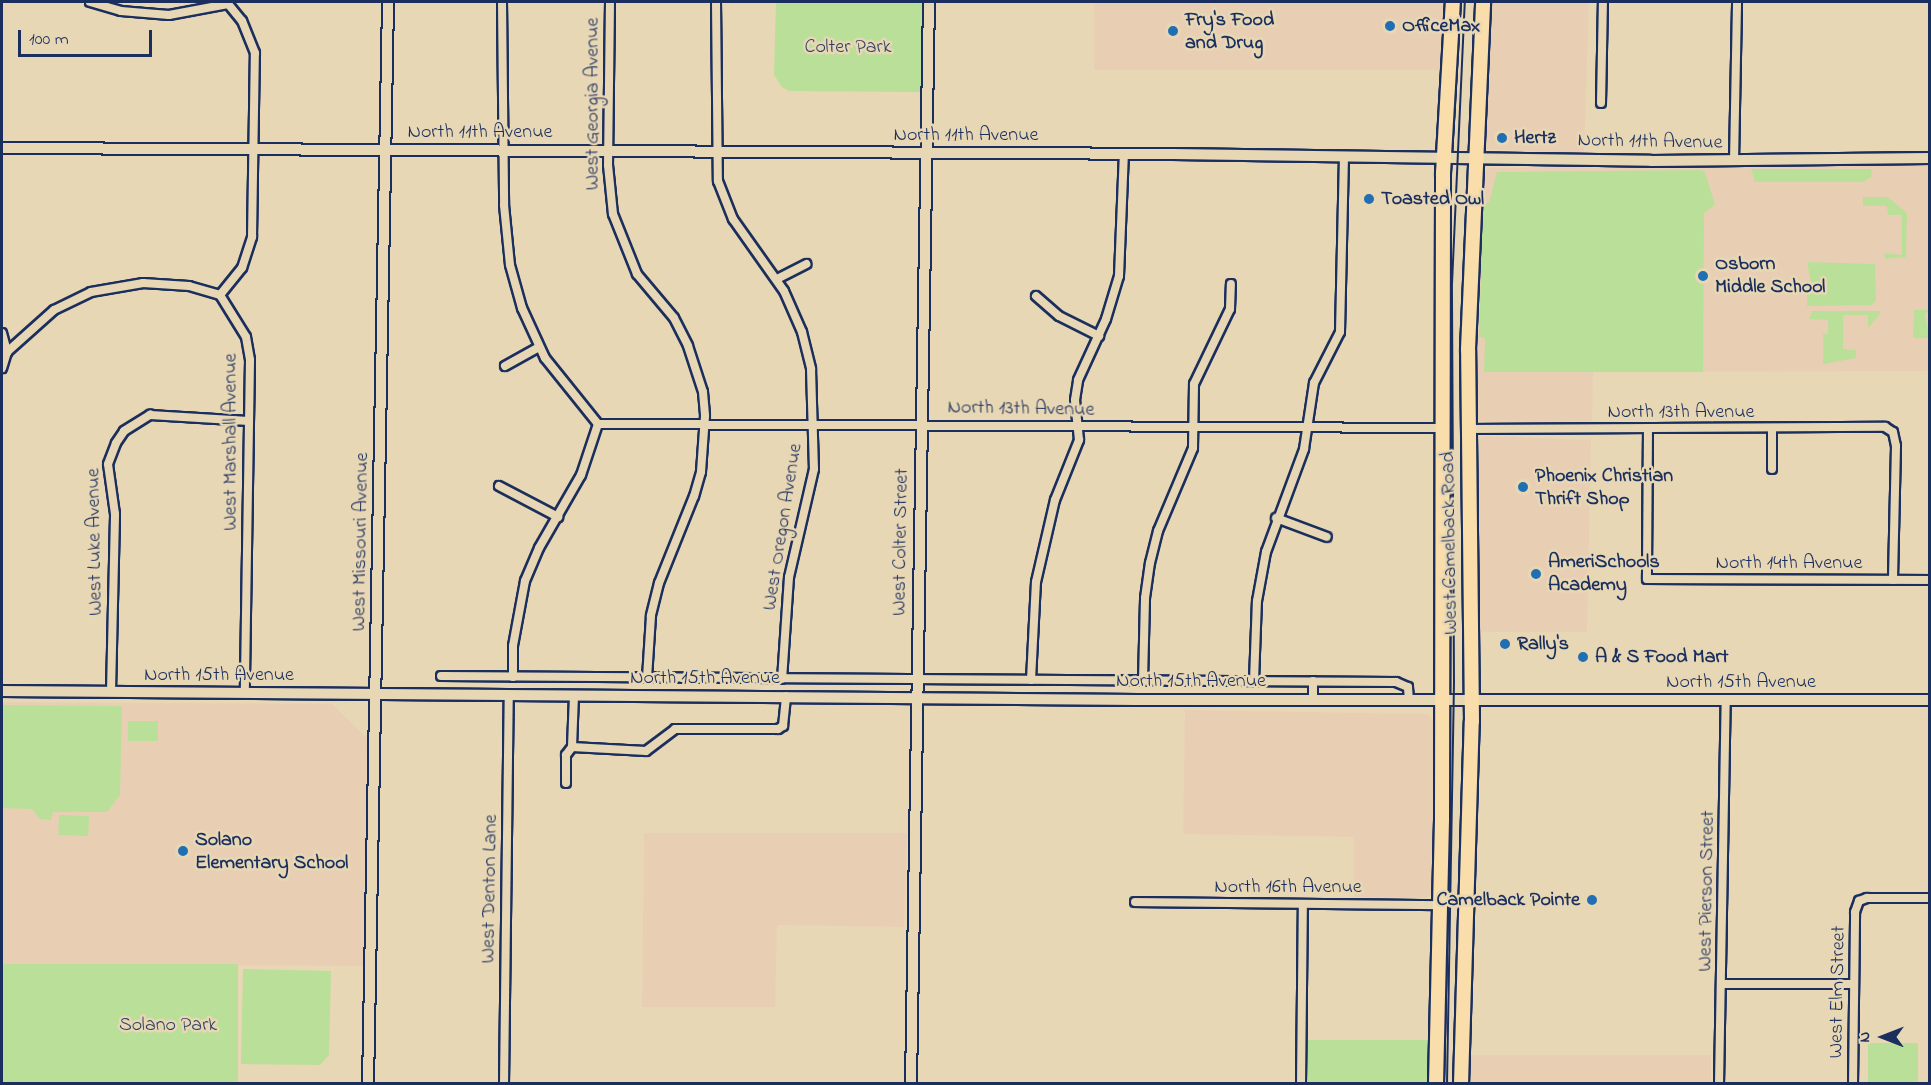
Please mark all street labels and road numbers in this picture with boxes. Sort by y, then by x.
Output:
street label: West Georgia Avenue [581,18,605,190]
street label: North 11th Avenue [407,120,553,144]
street label: North 11th Avenue [893,123,1039,147]
street label: North 11th Avenue [1577,129,1723,155]
street label: West Marshall Avenue [219,353,243,531]
street label: North 13th Avenue [947,396,1095,422]
street label: North 13th Avenue [1608,400,1754,424]
street label: West Oregon Avenue [758,442,808,612]
street label: West Camelback Road [1436,451,1464,635]
street label: West Missouri Avenue [347,452,375,632]
street label: West Luke Avenue [82,468,108,616]
street label: West Colter Street [888,468,914,616]
street label: North 14th Avenue [1716,551,1862,575]
street label: North 15th Avenue [144,663,294,687]
street label: North 15th Avenue [630,666,780,690]
street label: North 15th Avenue [1116,669,1266,693]
street label: North 15th Avenue [1666,670,1816,694]
street label: West Pierson Street [1694,810,1720,972]
street label: West Denton Lane [477,814,503,964]
street label: North 16th Avenue [1214,875,1362,899]
street label: West Elm Street [1825,925,1851,1059]

